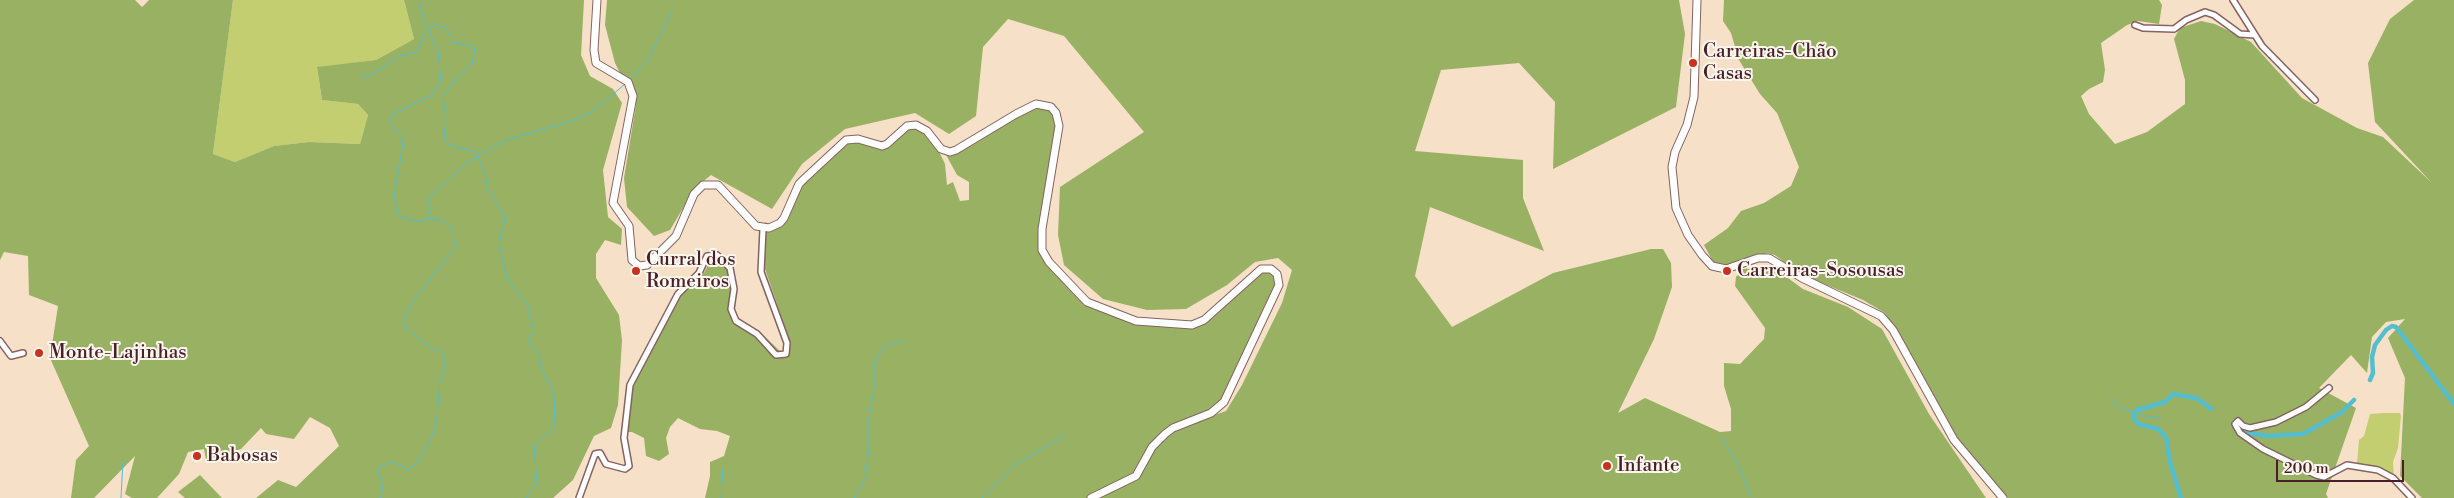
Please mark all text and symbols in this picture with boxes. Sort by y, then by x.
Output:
place label: Carreiras-Chão Casas [1703,41,1837,85]
marker: Carreiras-Chão Casas [1687,57,1699,69]
place label: Curral dos Romeiros [646,249,736,293]
place label: Carreiras-Sosousas [1737,260,1904,282]
marker: Curral dos Romeiros [630,265,642,277]
marker: Carreiras-Sosousas [1721,265,1733,277]
place label: Monte-Lajinhas [49,342,187,364]
marker: Monte-Lajinhas [33,347,45,359]
place label: Babosas [207,445,278,467]
marker: Babosas [191,450,203,462]
scale bar [2279,450,2406,482]
place label: Infante [1617,455,1680,477]
text: 200 m [2284,459,2329,478]
marker: Infante [1601,460,1613,472]

